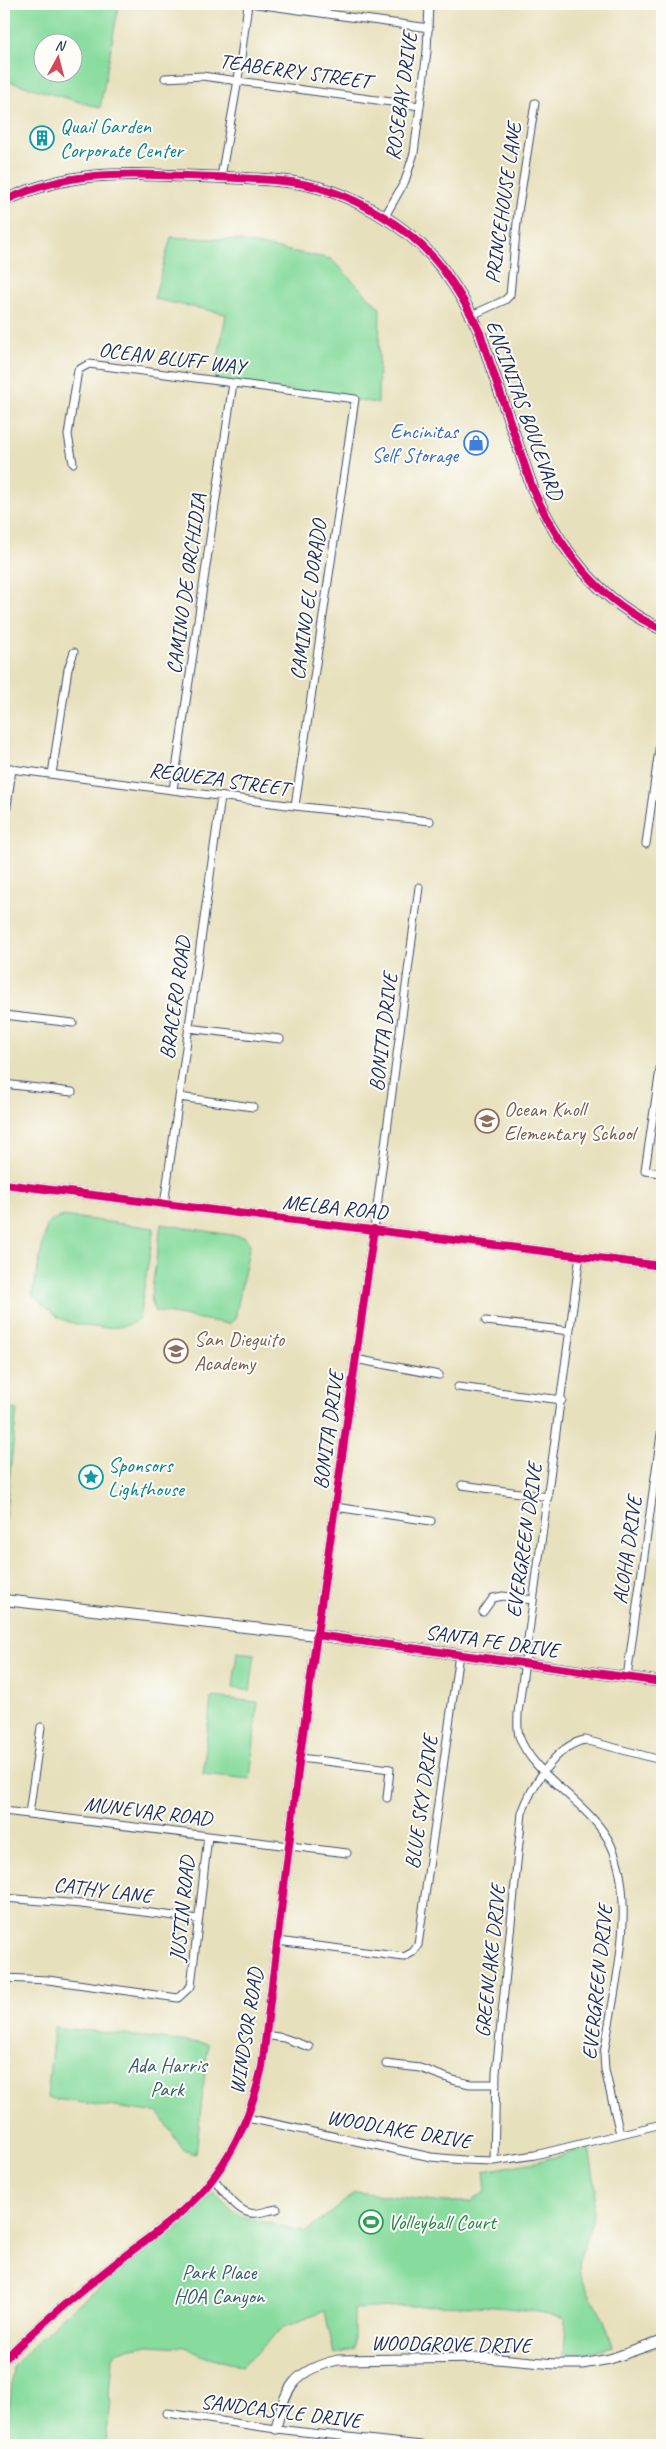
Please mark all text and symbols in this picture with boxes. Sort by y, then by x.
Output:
street label: ROSEBAY DRIVE [379,28,423,162]
north arrow [32,32,82,82]
text: N [54,37,67,55]
street label: TEABERRY STREET [218,48,377,95]
place label: Quail Garden Corporate Center [60,113,185,163]
street label: PRINCEHOUSE LANE [479,118,528,285]
building icon: Quail Garden Corporate Center [29,125,55,151]
street label: ENCINITAS BOULEVARD [480,317,570,505]
street label: OCEAN BLUFF WAY [97,336,250,380]
place label: Encinitas Self Storage [371,418,460,468]
shop icon: Encinitas Self Storage [463,430,489,456]
street label: CAMINO DE ORCHIDIA [161,492,212,676]
street label: CAMINO EL DORADO [284,516,332,682]
street label: REQUEZA STREET [148,756,295,802]
street label: BRACERO ROAD [154,933,197,1061]
street label: BONITA DRIVE [363,969,403,1093]
place label: Ocean Knoll Elementary School [504,1096,639,1146]
school or university icon: Ocean Knoll Elementary School [474,1108,500,1134]
street label: MELBA ROAD [281,1189,390,1226]
place label: San Dieguito Academy [194,1326,286,1376]
school or university icon: San Dieguito Academy [163,1338,189,1364]
street label: BONITA DRIVE [307,1367,350,1491]
place label: Sponsors Lighthouse [108,1452,186,1502]
street label: EVERGREEN DRIVE [500,1459,548,1619]
place icon: Sponsors Lighthouse [78,1464,104,1490]
street label: ALOHA DRIVE [607,1492,648,1606]
street label: SANTA FE DRIVE [424,1619,563,1664]
street label: BLUE SKY DRIVE [399,1731,444,1870]
street label: MUNEVAR ROAD [83,1790,215,1832]
street label: JUSTIN ROAD [163,1853,201,1964]
street label: CATHY LANE [52,1871,156,1909]
street label: GREENLAKE DRIVE [469,1881,511,2039]
street label: EVERGREEN DRIVE [576,1901,618,2061]
street label: WINDSOR ROAD [223,1964,269,2096]
park label: Ada Harris Park [127,2052,209,2102]
street label: WOODLAKE DRIVE [325,2104,476,2155]
sports icon: Volleyball Court [358,2209,384,2235]
place label: Volleyball Court [388,2209,498,2235]
park label: Park Place HOA Canyon [174,2259,266,2309]
street label: WOODGROVE DRIVE [371,2330,534,2358]
street label: SANDCASTLE DRIVE [199,2388,365,2434]

